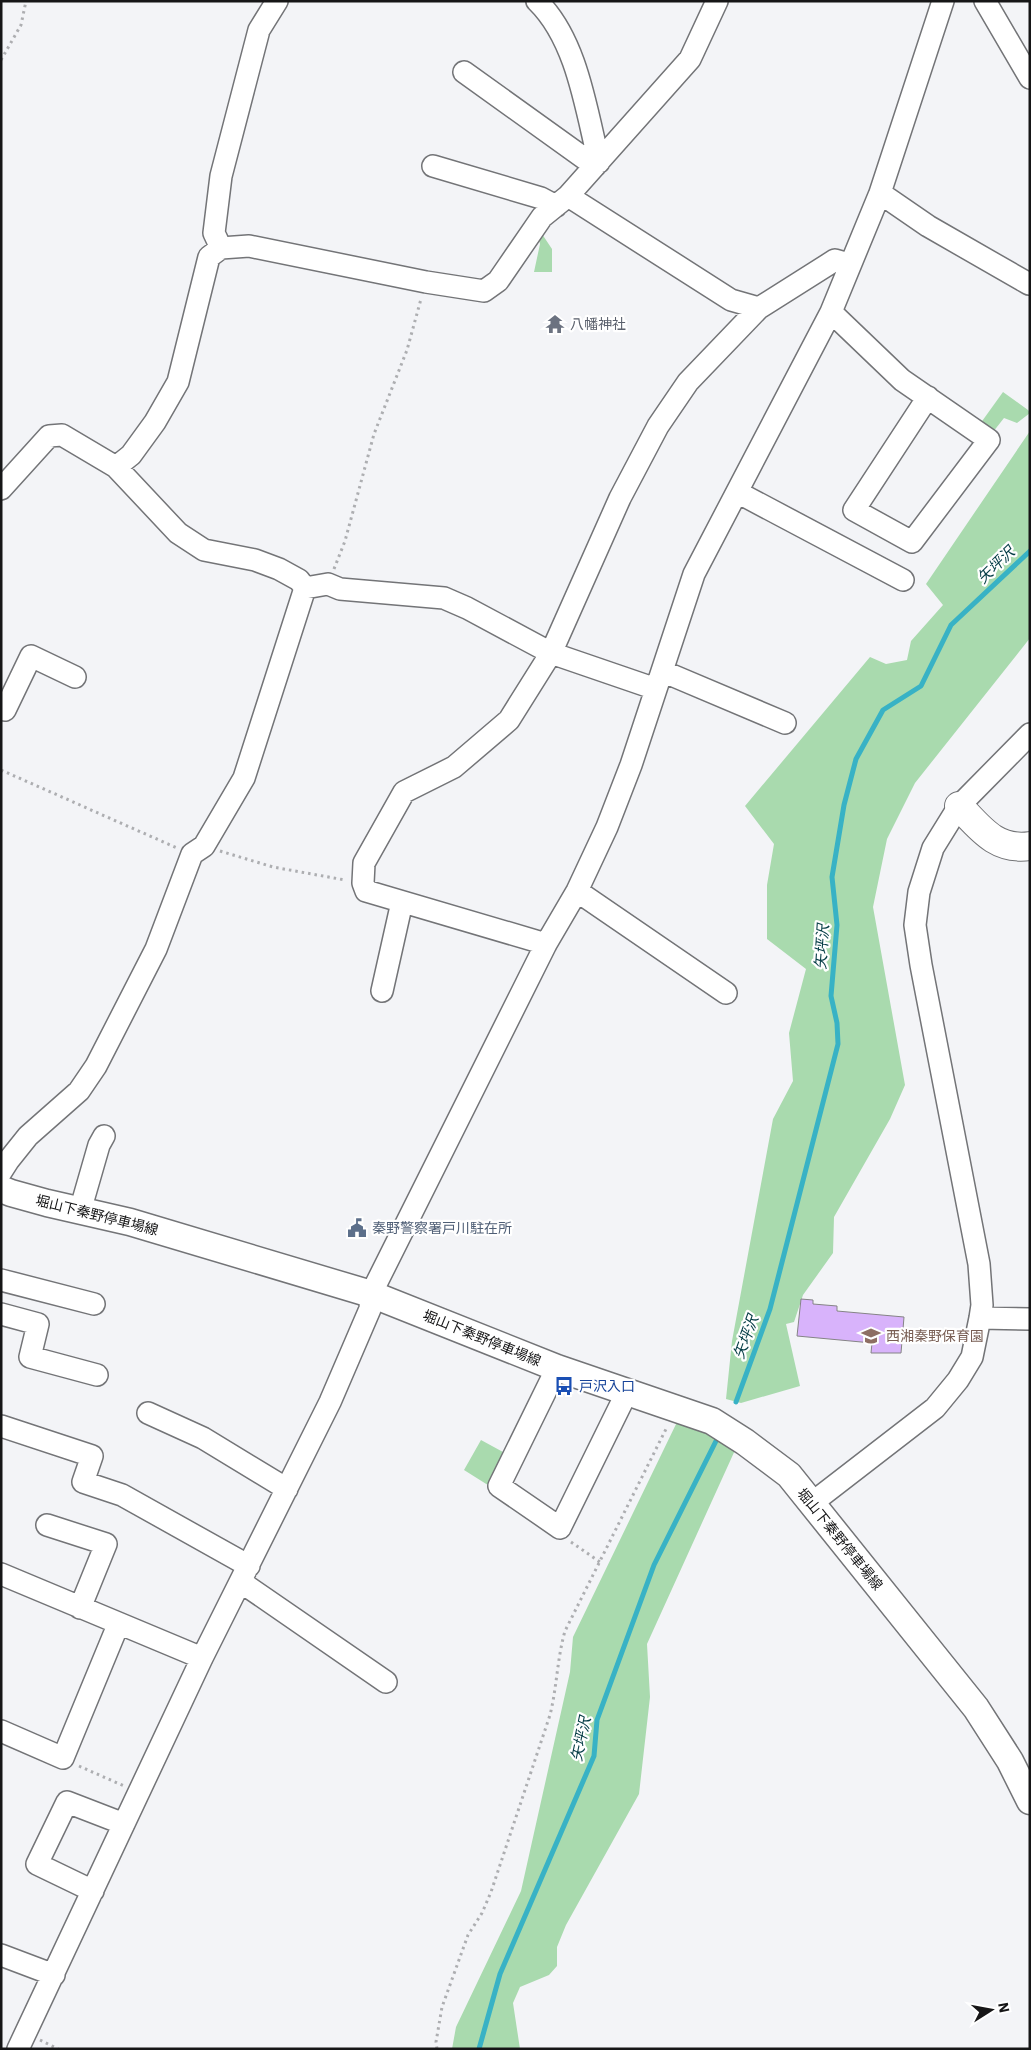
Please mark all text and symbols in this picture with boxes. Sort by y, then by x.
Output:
temple icon: 八幡神社 [544,313,566,335]
place label: 八幡神社 [570,315,626,333]
water label: 矢坪沢 [973,541,1020,587]
water label: 矢坪沢 [810,922,833,970]
street label: 堀山下秦野停車場線 [34,1191,160,1239]
public building icon: 秦野警察署戸川駐在所 [346,1217,368,1239]
place label: 秦野警察署戸川駐在所 [372,1219,512,1237]
street label: 堀山下秦野停車場線 [420,1306,544,1370]
water label: 矢坪沢 [729,1311,763,1361]
school or university icon: 西湘秦野保育園 [860,1325,882,1347]
place label: 西湘秦野保育園 [886,1327,984,1345]
bus stop icon: 戸沢入口 [553,1375,575,1397]
place label: 戸沢入口 [579,1377,635,1395]
street label: 堀山下秦野停車場線 [793,1484,887,1594]
water label: 矢坪沢 [567,1713,595,1763]
north arrow [966,1985,1016,2035]
text: N [994,2001,1014,2014]

